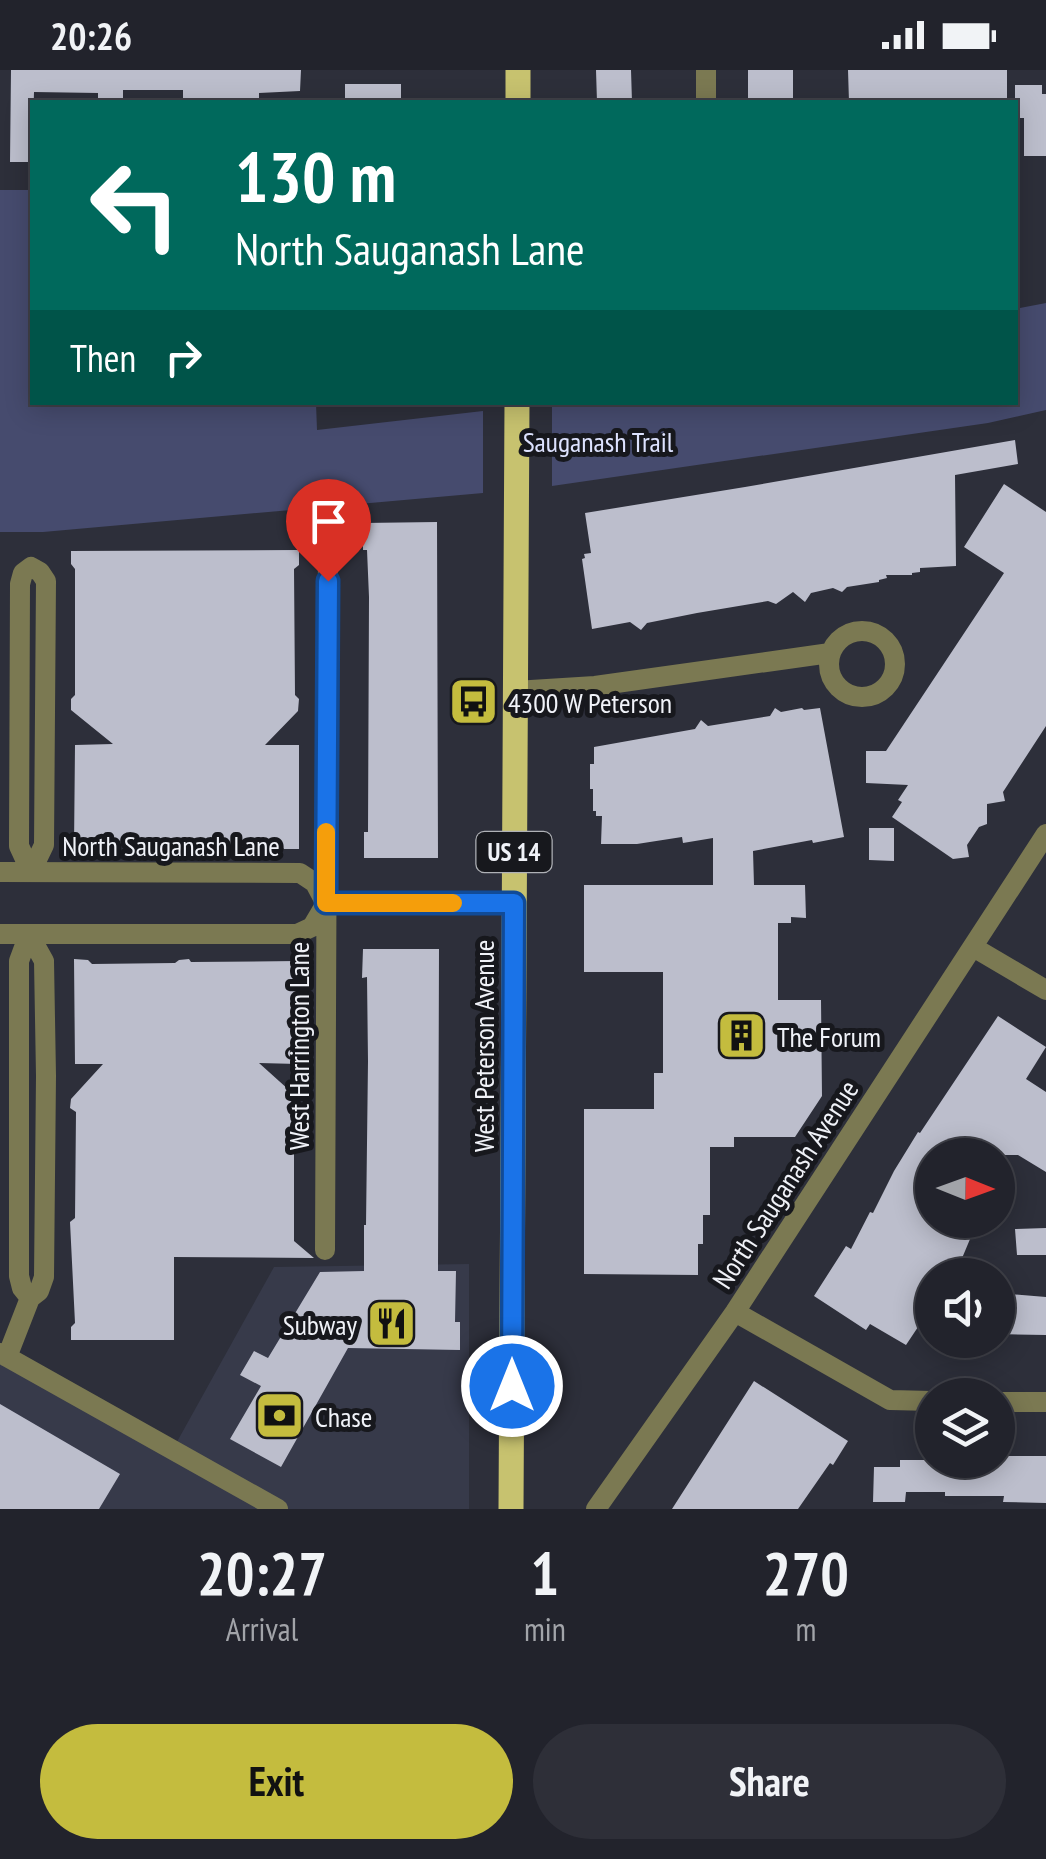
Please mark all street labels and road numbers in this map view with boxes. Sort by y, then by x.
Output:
street label: North Sauganash Lane [62,827,280,864]
road number: US 14 [476,832,552,872]
street label: West Peterson Avenue [465,940,502,1152]
street label: West Harrington Lane [280,942,317,1150]
street label: North Sauganash Avenue [704,1073,866,1295]

